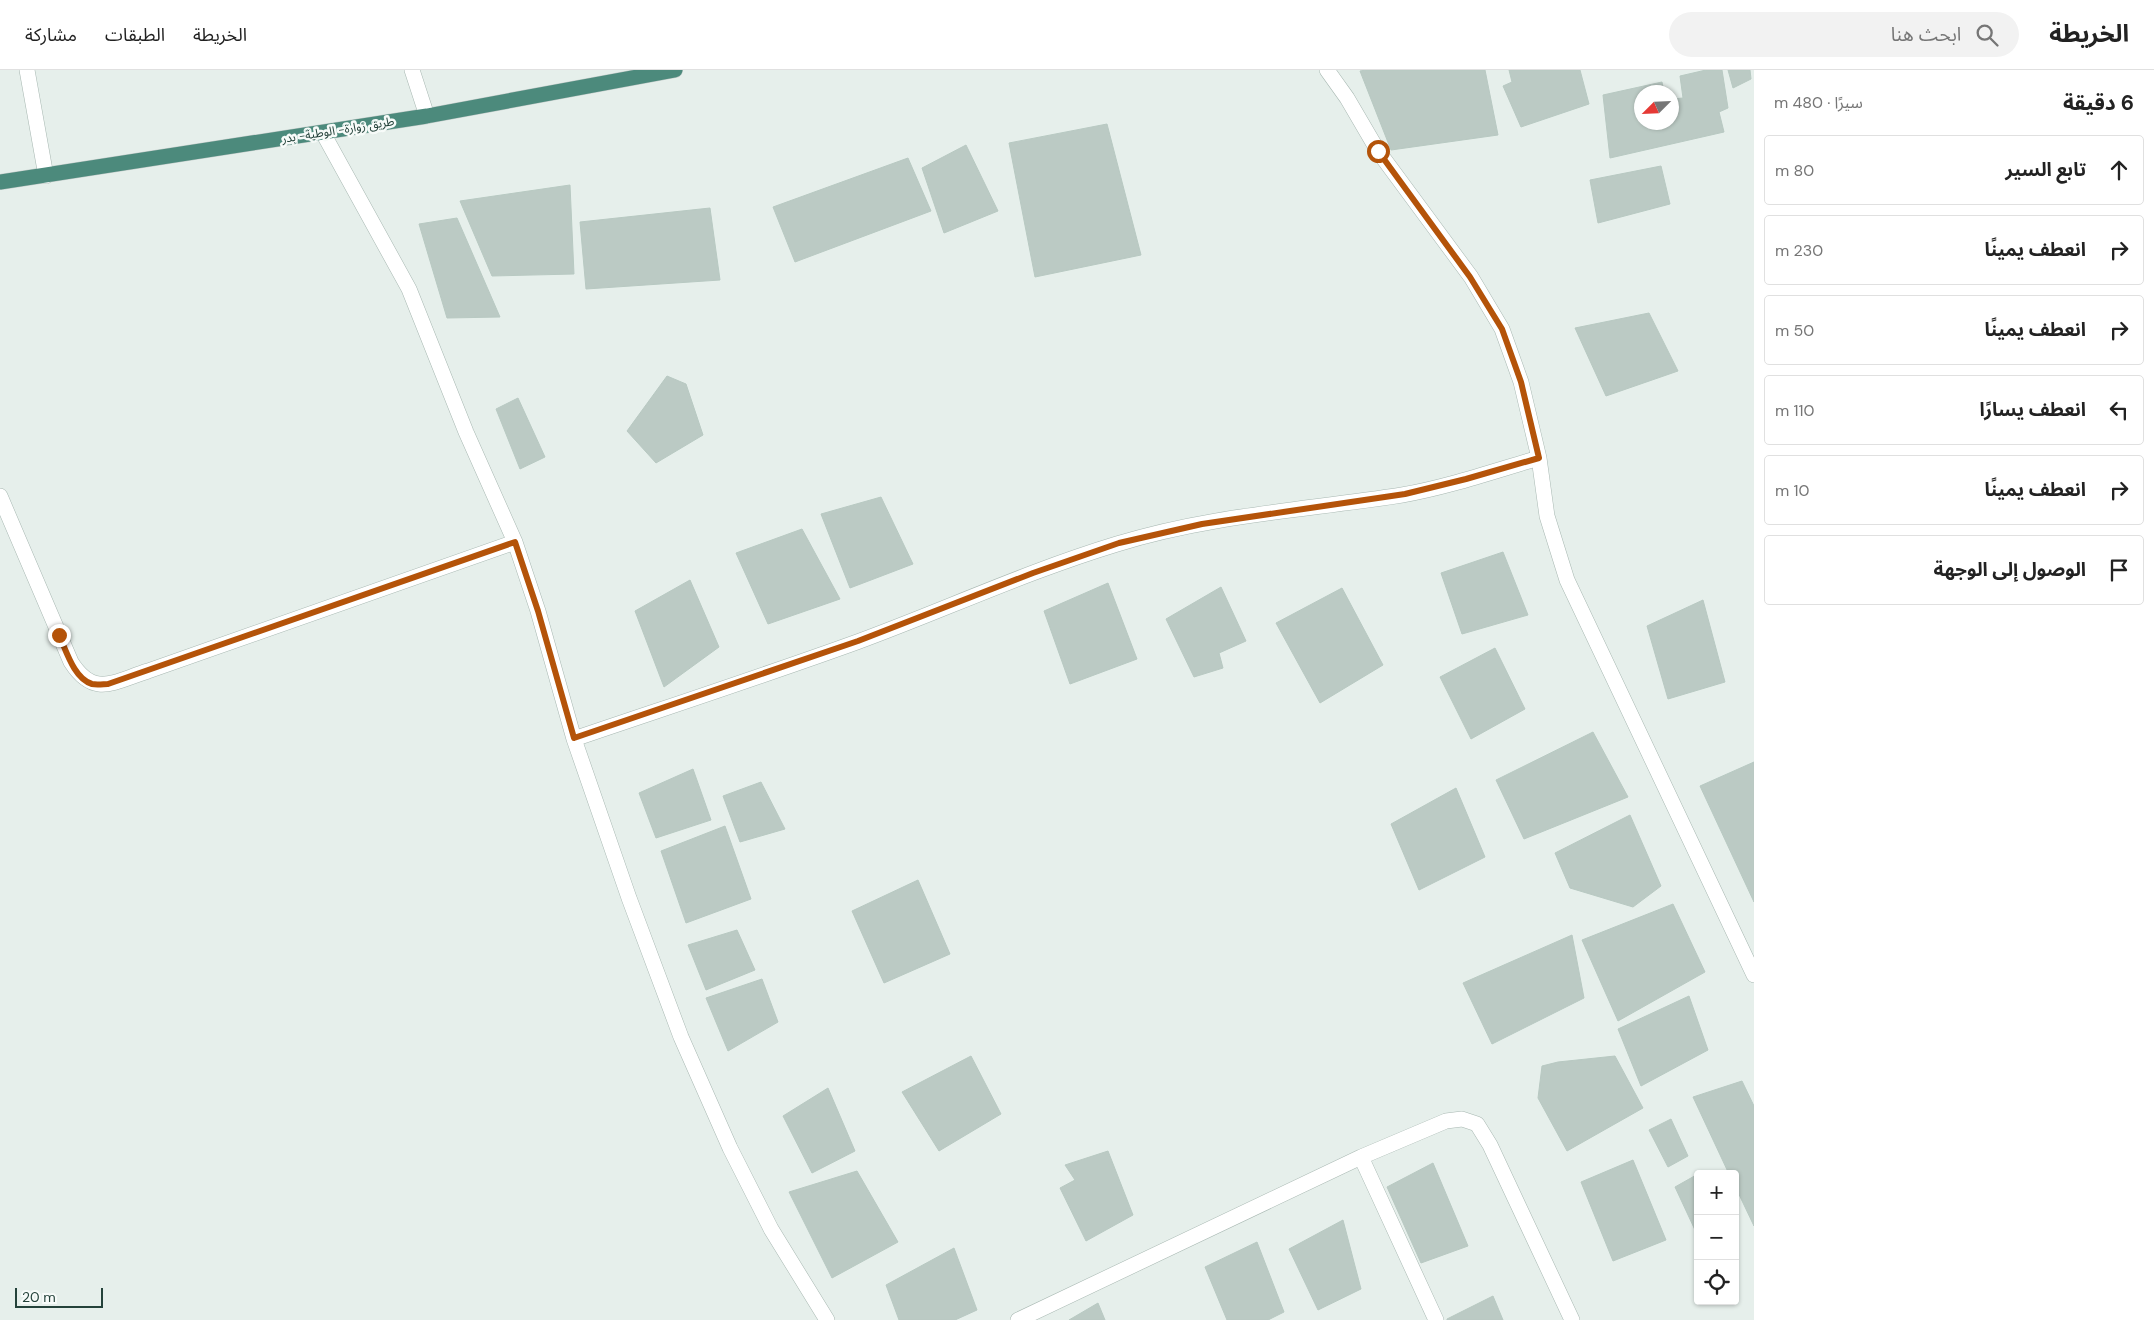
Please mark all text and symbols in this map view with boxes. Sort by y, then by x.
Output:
search box [1669,12,2019,57]
text: الخريطة [2049,18,2129,49]
icon: search [1973,21,2001,49]
text: ابحث هنا [1891,22,1961,47]
text: مشاركة [25,23,77,47]
text: الطبقات [105,23,165,47]
text: الخريطة [193,23,247,47]
north arrow [1634,85,1679,130]
text: 6 دقيقة [2063,89,2134,117]
text: سيرًا · 480 m [1774,92,1863,113]
street label: طريق زوارة- الوطية- بدر [280,113,395,147]
route start [1367,140,1390,163]
icon: ahead [2105,156,2133,184]
text: تابع السير [2005,157,2086,182]
text: 80 m [1775,160,1814,181]
icon: right [2105,236,2133,264]
text: انعطف يمينًا [1984,237,2086,262]
text: 230 m [1775,240,1823,261]
icon: right [2105,316,2133,344]
text: انعطف يمينًا [1984,317,2086,342]
text: 50 m [1775,320,1814,341]
icon: left [2105,396,2133,424]
text: انعطف يسارًا [1979,397,2086,422]
text: 110 m [1775,400,1814,421]
icon: right [2105,476,2133,504]
text: انعطف يمينًا [1984,477,2086,502]
text: 10 m [1775,480,1809,501]
icon: arrive [2105,556,2133,584]
text: الوصول إلى الوجهة [1934,557,2086,582]
route end [48,624,71,647]
map controls [1694,1170,1739,1305]
button: + [1694,1170,1739,1215]
button: − [1694,1215,1739,1260]
button: locate [1694,1260,1739,1305]
scale bar [15,1285,102,1308]
text: 20 m [22,1288,56,1306]

